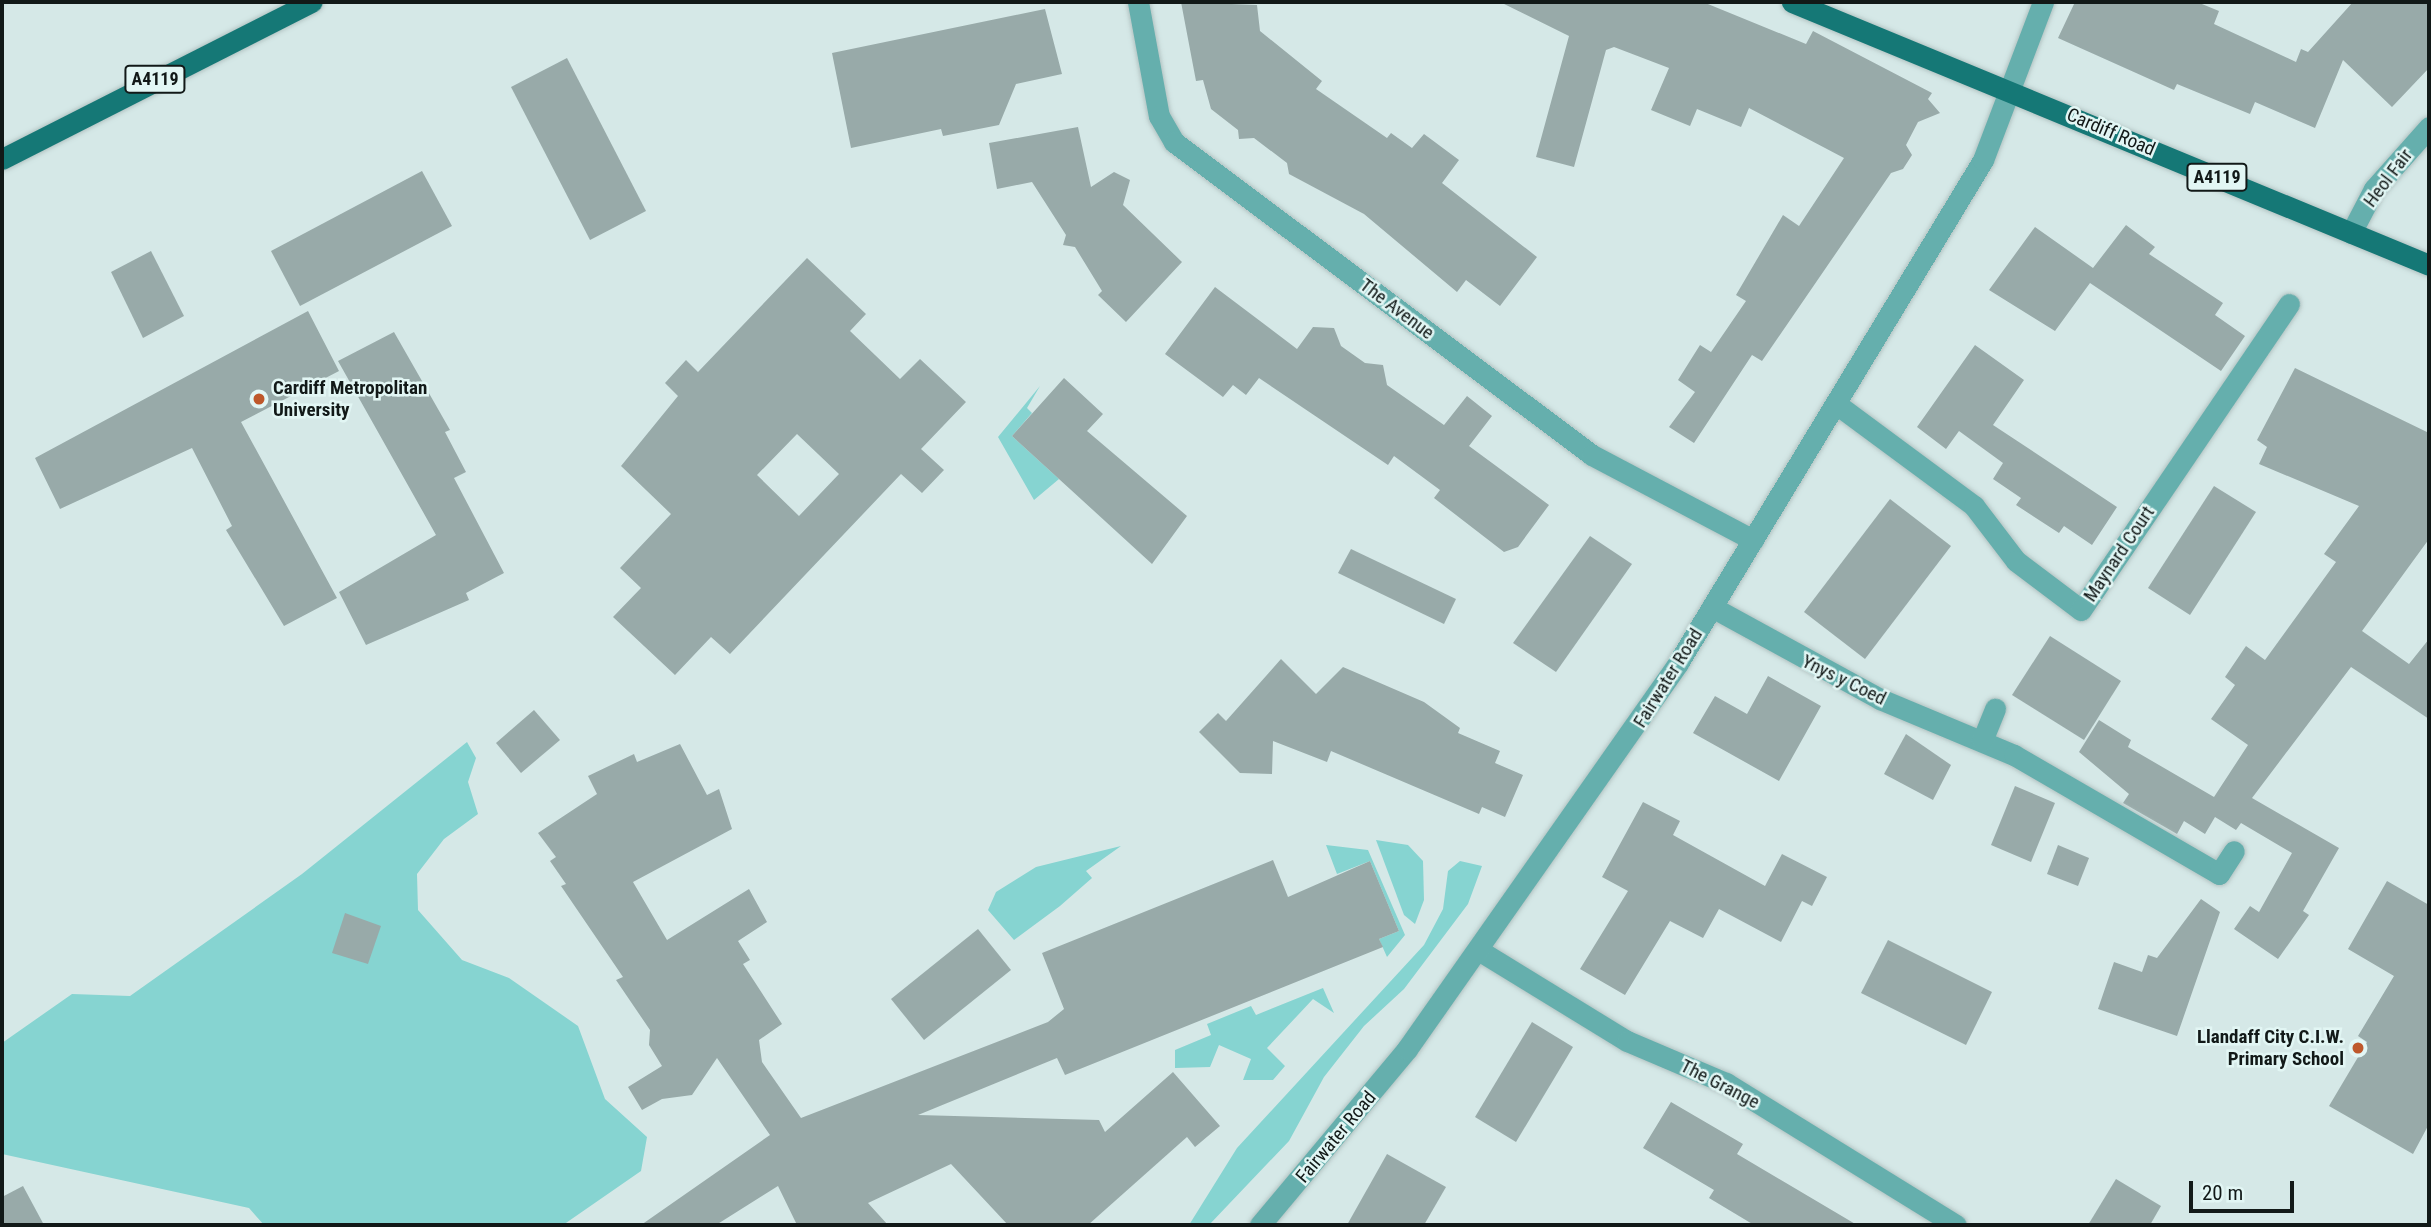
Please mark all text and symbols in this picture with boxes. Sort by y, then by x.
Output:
road number: A4119 [124,64,186,94]
street label: Cardiff Road [2063,103,2159,161]
street label: Heol Fair [2359,144,2417,212]
road number: A4119 [2186,162,2248,192]
street label: The Avenue [1355,274,1439,344]
place label: Cardiff Metropolitan University [273,377,427,421]
marker: Cardiff Metropolitan University [251,391,267,407]
street label: Maynard Court [2079,502,2159,606]
street label: Fairwater Road [1629,624,1707,732]
street label: Ynys y Coed [1798,650,1890,710]
place label: Llandaff City C.I.W. Primary School [2197,1026,2344,1070]
marker: Llandaff City C.I.W. Primary School [2350,1040,2366,1056]
street label: The Grange [1677,1054,1763,1114]
street label: Fairwater Road [1291,1087,1381,1187]
scale bar [2193,1168,2298,1212]
text: 20 m [2202,1181,2243,1205]

